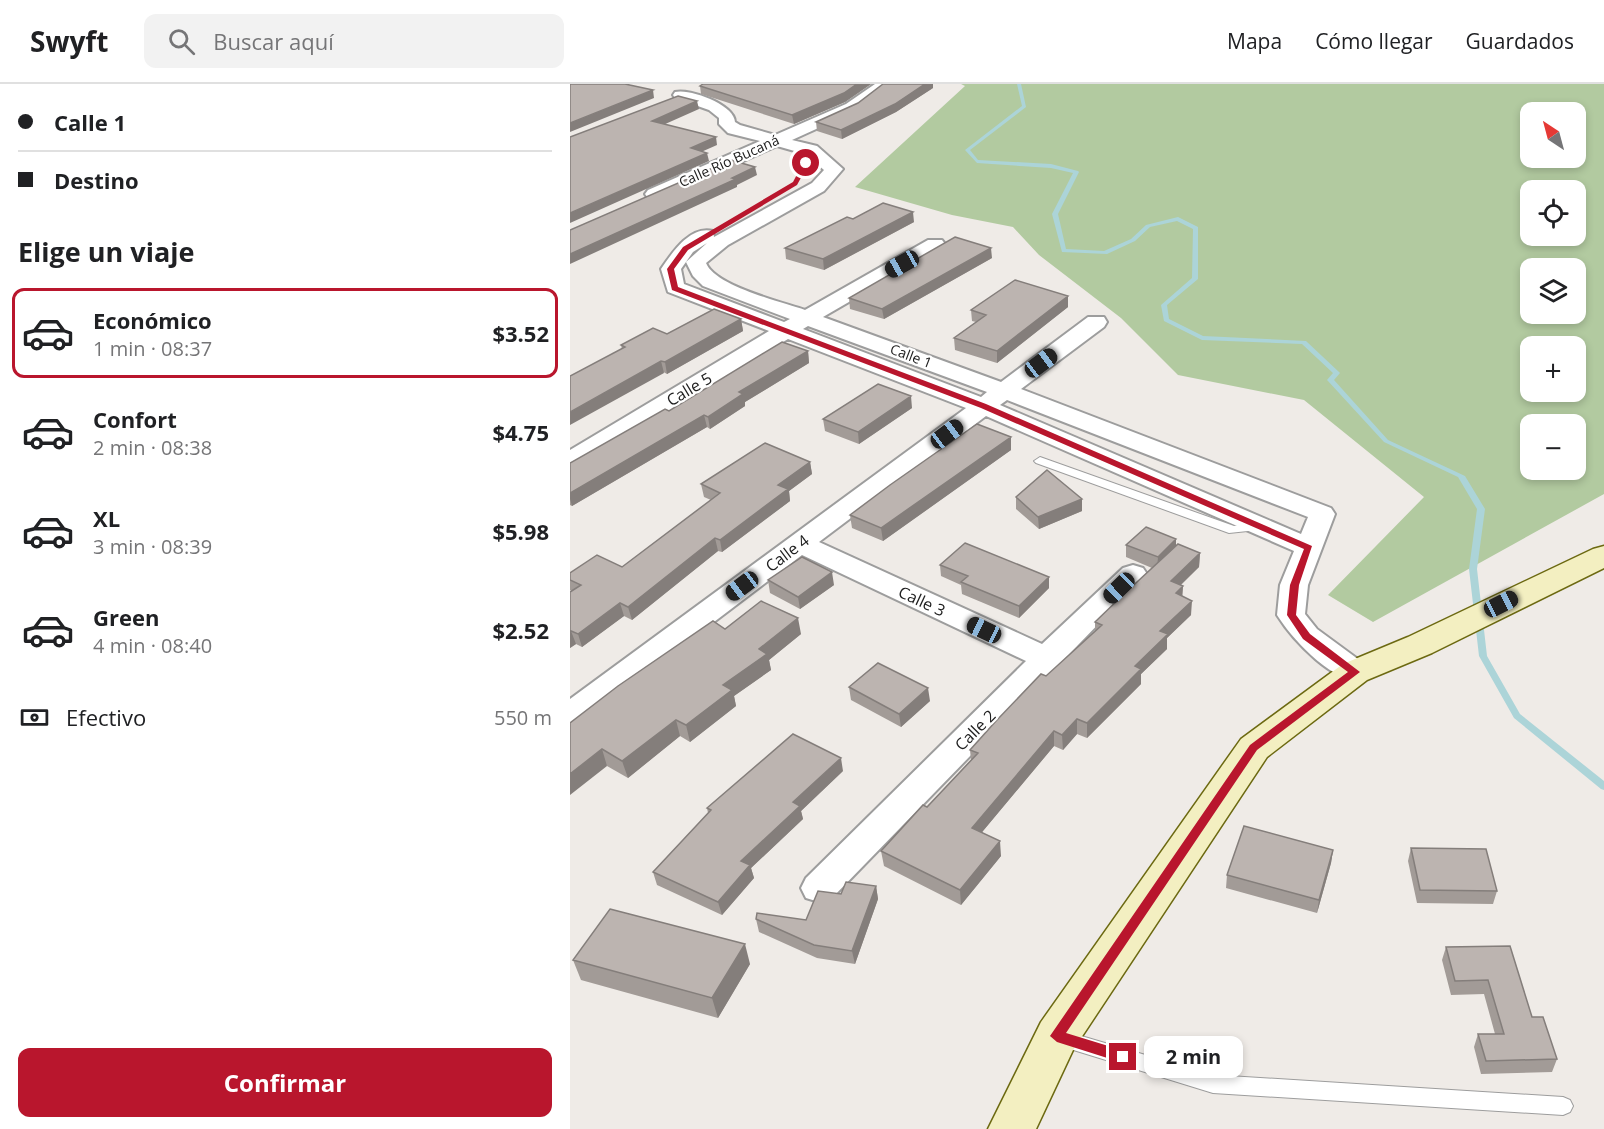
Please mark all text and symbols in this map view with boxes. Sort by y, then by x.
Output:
search box [144,14,564,68]
text: Swyft [30,22,108,60]
icon: search [165,25,198,58]
text: Buscar aquí [213,26,334,56]
text: Mapa [1227,27,1282,55]
text: Cómo llegar [1315,27,1433,55]
text: Guardados [1466,27,1574,55]
north arrow [1520,102,1586,168]
map controls [1520,102,1586,480]
text: Calle 1 [54,107,126,137]
street label: Calle Río Bucaná [676,130,782,191]
route start [792,149,819,176]
text: Destino [54,165,139,195]
button: locate [1520,180,1586,246]
text: Elige un viaje [18,233,194,270]
car [882,247,922,281]
button: layers [1520,258,1586,324]
text: Económico [93,305,212,335]
icon: car [21,306,75,360]
text: $3.52 [492,318,549,348]
text: 1 min · 08:37 [93,335,212,362]
button: + [1520,336,1586,402]
street label: Calle 1 [888,339,935,372]
car [1021,345,1061,381]
street label: Calle 5 [662,367,716,411]
text: Confort [93,404,177,434]
icon: car [21,405,75,459]
button: − [1520,414,1586,480]
car [927,416,967,452]
text: $4.75 [492,417,549,447]
text: 2 min · 08:38 [93,434,212,461]
text: XL [93,503,120,533]
icon: car [21,504,75,558]
text: $5.98 [492,516,549,546]
street label: Calle 4 [761,529,813,577]
text: 3 min · 08:39 [93,533,212,560]
car [722,568,762,604]
car [1100,569,1138,607]
street label: Calle 3 [895,581,949,621]
car [1481,588,1521,620]
text: Green [93,602,159,632]
icon: car [21,603,75,657]
car [964,614,1004,646]
text: $2.52 [492,615,549,645]
text: 4 min · 08:40 [93,632,212,659]
icon: cash [18,701,51,734]
text: Efectivo [66,702,146,732]
text: 550 m [494,704,552,731]
street label: Calle 2 [950,705,1000,755]
callout: 2 min [1144,1036,1243,1078]
route end [1109,1043,1136,1070]
text: 2 min [1166,1043,1221,1070]
button: Confirmar [18,1048,552,1117]

